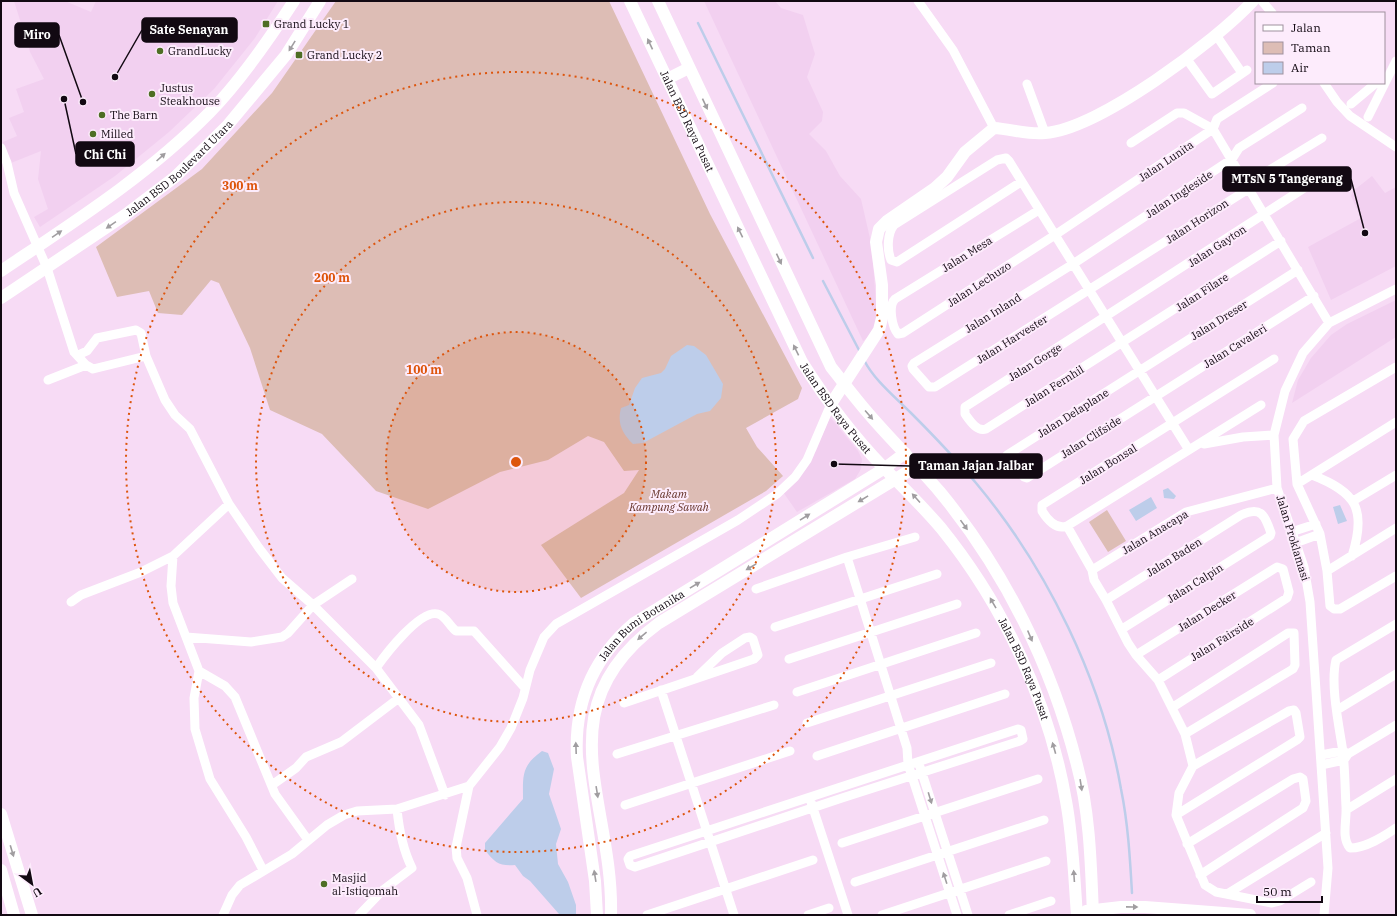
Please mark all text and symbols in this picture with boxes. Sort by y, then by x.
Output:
legend [1255,12,1385,84]
place label: Grand Lucky 1 [274,17,349,31]
callout: Sate Senayan [142,18,237,42]
marker: Grand Lucky 1 [261,19,271,29]
text: Jalan [1291,20,1321,35]
text: Sate Senayan [150,22,229,37]
callout: Miro [15,23,59,47]
text: Miro [23,27,51,42]
one-way arrow [647,38,653,50]
text: Taman [1291,40,1331,55]
one-way arrow [288,41,296,51]
place label: GrandLucky [168,44,232,58]
marker: GrandLucky [155,46,165,56]
place label: Grand Lucky 2 [307,48,382,62]
marker: Grand Lucky 2 [294,50,304,60]
text: Air [1291,60,1309,75]
street label: Jalan BSD Raya Pusat [657,68,717,174]
place label: Justus Steakhouse [160,81,220,108]
marker: Justus Steakhouse [147,89,157,99]
one-way arrow [702,98,708,109]
place label: The Barn [110,108,158,122]
marker: The Barn [97,110,107,120]
street label: Jalan BSD Boulevard Utara [123,117,236,219]
place label: Milled [101,127,134,141]
marker: Milled [88,129,98,139]
street label: Jalan Lunita [1136,137,1196,185]
callout: Chi Chi [76,142,134,166]
text: Chi Chi [84,147,126,162]
one-way arrow [156,152,166,162]
street label: Jalan Ingleside [1143,167,1215,221]
callout: MTsN 5 Tangerang [1223,167,1351,191]
text: MTsN 5 Tangerang [1231,171,1343,186]
text: 300 m [222,178,258,193]
street label: Jalan Horizon [1163,196,1231,246]
one-way arrow [106,221,116,229]
street label: Jalan Gayton [1185,222,1249,270]
one-way arrow [737,227,743,238]
one-way arrow [51,230,62,238]
street label: Jalan Mesa [939,233,995,275]
one-way arrow [776,254,782,265]
street label: Jalan Lechuzo [944,258,1014,310]
text: 200 m [314,270,350,285]
street label: Jalan Filare [1173,270,1231,314]
street label: Jalan Inland [962,290,1024,336]
street label: Jalan Dreser [1188,297,1250,343]
street label: Jalan Harvester [974,311,1050,366]
street label: Jalan Cavaleri [1201,321,1270,371]
street label: Jalan Gorge [1006,340,1065,384]
one-way arrow [793,344,799,355]
street label: Jalan BSD Raya Pusat [797,360,874,457]
text: 100 m [406,362,442,377]
street label: Jalan Fernhil [1022,362,1086,410]
street label: Jalan Delaplane [1035,385,1111,441]
one-way arrow [864,410,873,419]
street label: Jalan Clifside [1058,413,1124,461]
street label: Jalan Bonsal [1077,441,1139,487]
callout: Taman Jajan Jalbar [910,454,1042,478]
centre of rings [509,455,523,469]
text: Taman Jajan Jalbar [918,458,1034,473]
park label: Makam Kampung Sawah [628,487,709,514]
one-way arrow [911,493,920,504]
street label: Jalan Proklamasi [1273,494,1313,583]
one-way arrow [857,496,869,503]
street label: Jalan Anacapa [1119,507,1191,557]
one-way arrow [800,513,810,521]
one-way arrow [960,519,968,530]
street label: Jalan Baden [1144,534,1204,580]
street label: Jalan Calpin [1164,560,1226,606]
one-way arrow [745,563,757,570]
one-way arrow [689,582,701,589]
street label: Jalan Bumi Botanika [595,587,687,664]
street label: Jalan Decker [1175,587,1239,634]
one-way arrow [989,597,996,609]
street label: Jalan Fairside [1188,614,1256,664]
street label: Jalan BSD Raya Pusat [995,615,1052,722]
one-way arrow [1028,630,1034,642]
one-way arrow [636,632,647,641]
one-way arrow [573,741,580,754]
one-way arrow [1051,742,1057,754]
one-way arrow [1078,779,1084,791]
one-way arrow [594,786,600,798]
one-way arrow [927,792,933,804]
one-way arrow [9,846,15,858]
north arrow [12,864,52,904]
one-way arrow [592,870,598,882]
one-way arrow [1070,870,1077,882]
place label: Masjid al-Istiqomah [332,871,398,898]
one-way arrow [942,872,948,884]
scale bar [1257,878,1322,904]
marker: Masjid al-Istiqomah [319,879,329,889]
text: U [30,884,45,901]
text: 50 m [1263,884,1292,899]
one-way arrow [1126,904,1139,910]

